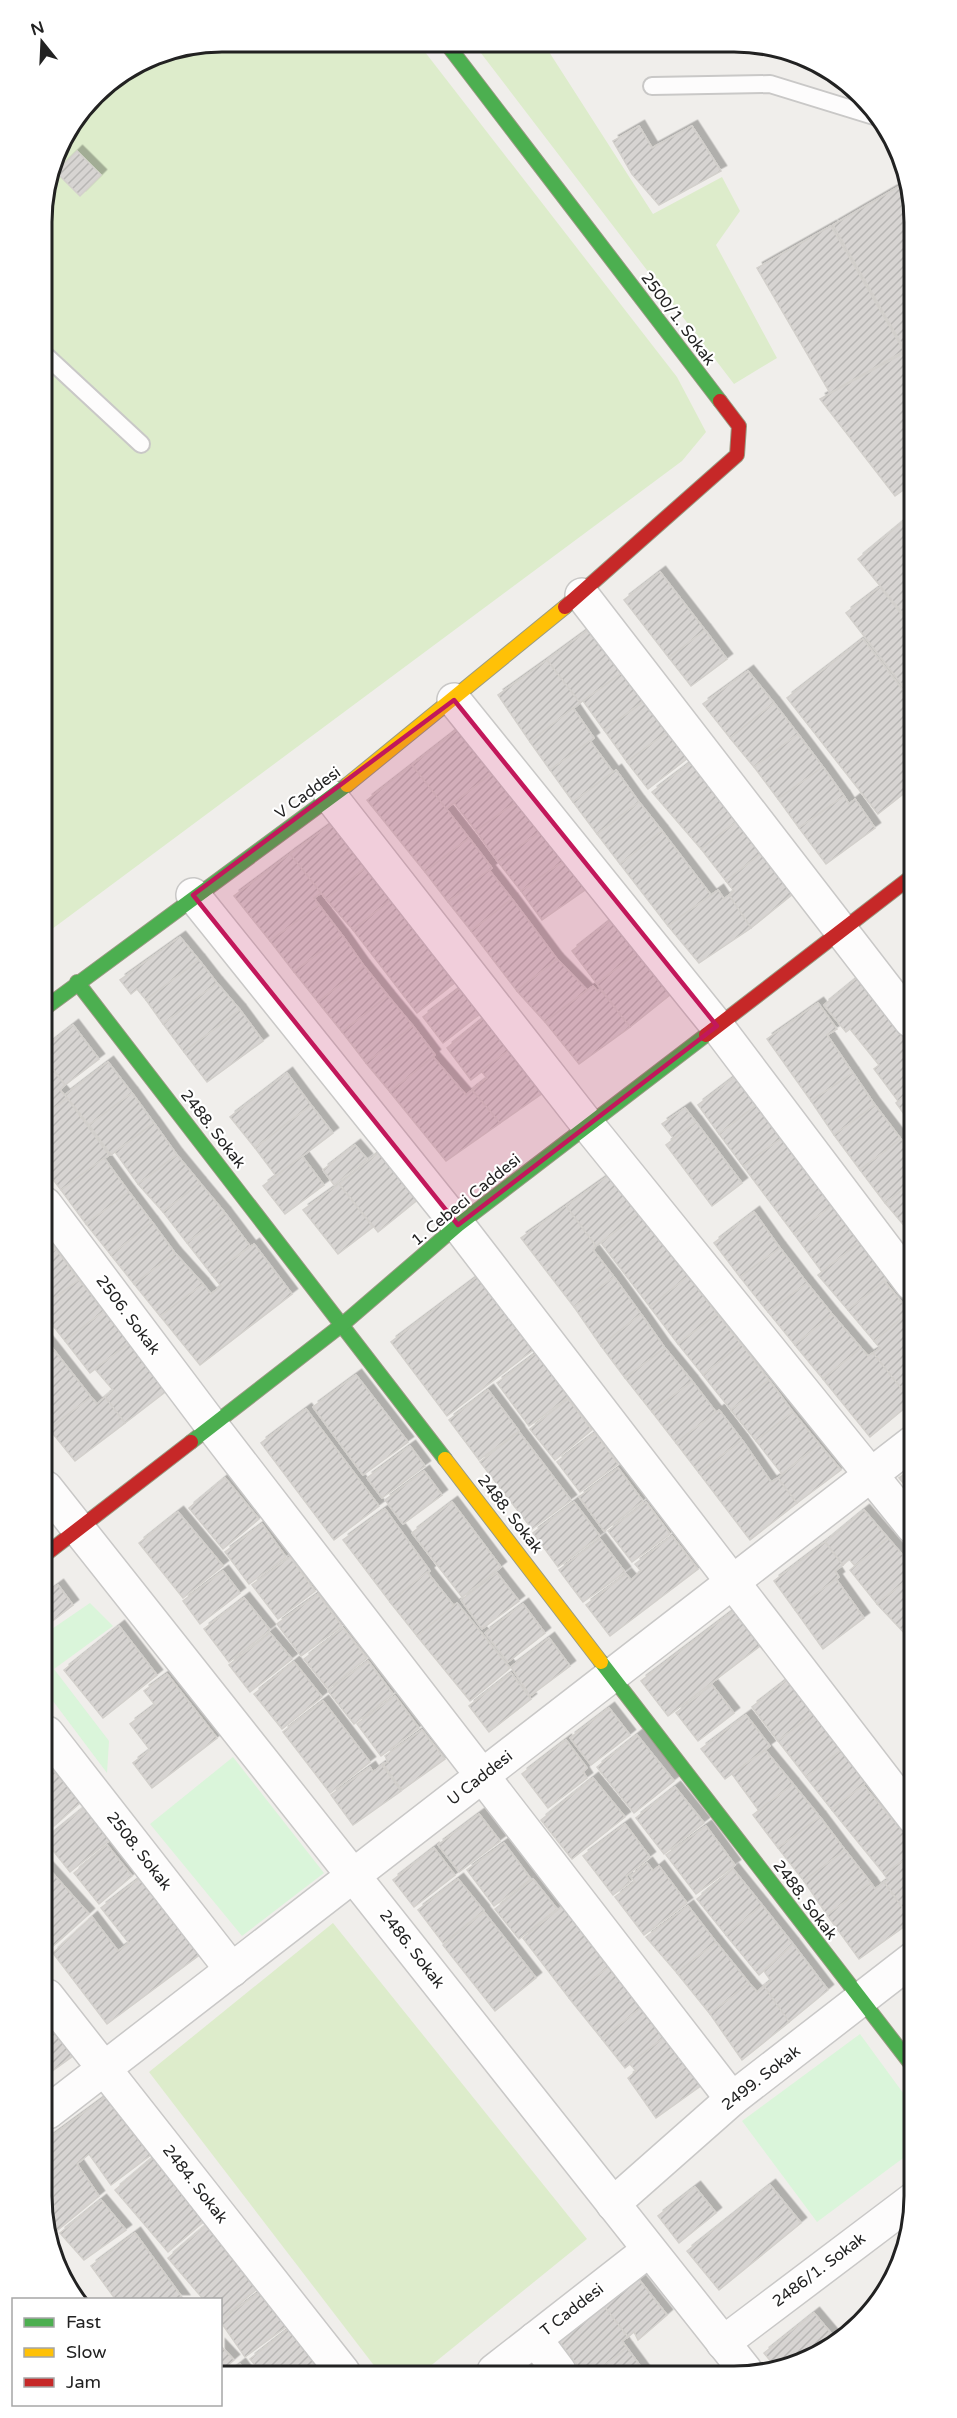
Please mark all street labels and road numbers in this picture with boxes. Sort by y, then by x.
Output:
street label: 2500/1. Sokak [636,268,720,370]
street label: V Caddesi [271,762,345,824]
street label: 2488. Sokak [176,1086,250,1173]
street label: 1. Cebeci Caddesi [407,1150,525,1250]
street label: 2506. Sokak [92,1271,165,1359]
street label: 2488. Sokak [473,1471,547,1558]
street label: U Caddesi [443,1746,517,1810]
street label: 2508. Sokak [102,1808,176,1895]
street label: 2488. Sokak [769,1856,842,1944]
street label: 2486. Sokak [375,1906,449,1993]
street label: 2499. Sokak [718,2041,805,2115]
street label: 2484. Sokak [158,2141,232,2228]
street label: 2486/1. Sokak [768,2228,870,2312]
street label: T Caddesi [536,2279,608,2341]

